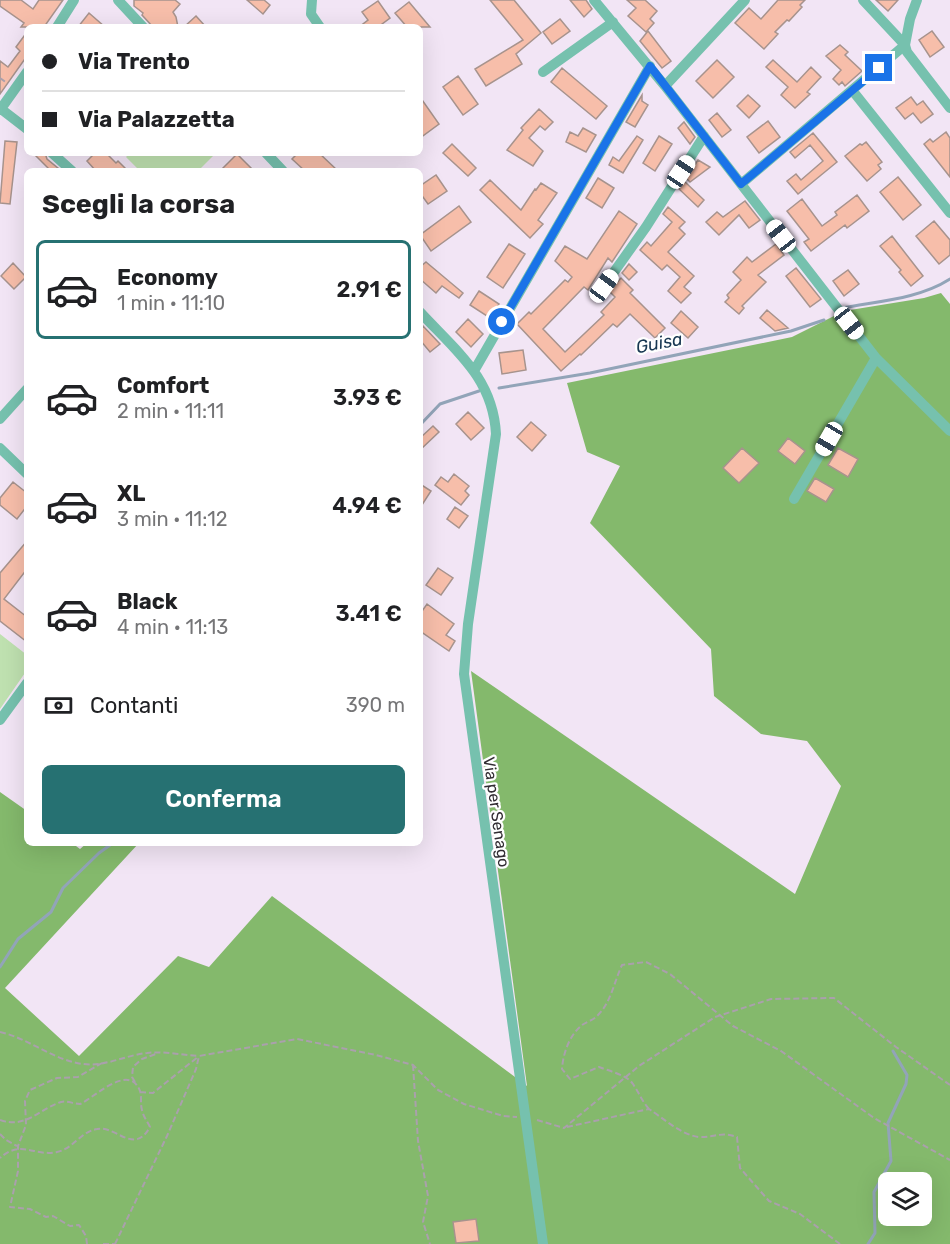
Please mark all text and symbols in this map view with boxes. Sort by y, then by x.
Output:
text: Via Trento [78,48,190,75]
route end [865,54,892,81]
text: Via Palazzetta [78,106,235,133]
car [663,152,699,192]
text: Scegli la corsa [42,188,235,220]
car [763,216,799,256]
icon: car [45,263,99,317]
text: Economy [117,264,218,291]
car [586,266,622,306]
text: 2.91 € [337,276,402,303]
text: 1 min · 11:10 [117,291,225,315]
car [831,303,867,343]
route start [488,308,515,335]
water label: Guisa [634,328,685,358]
icon: car [45,371,99,425]
text: Comfort [117,372,209,399]
text: 3.93 € [333,384,402,411]
text: 2 min · 11:11 [117,399,224,423]
car [812,419,846,459]
icon: car [45,479,99,533]
text: XL [117,480,145,507]
text: 4.94 € [332,492,402,519]
text: 3 min · 11:12 [117,507,228,531]
icon: car [45,587,99,641]
text: Black [117,588,178,615]
text: 3.41 € [335,600,402,627]
text: 4 min · 11:13 [117,615,228,639]
icon: cash [42,689,75,722]
text: Contanti [90,692,178,719]
text: 390 m [346,693,405,717]
street label: Via per Senago [479,756,514,869]
button: Conferma [42,765,405,834]
map controls [878,1172,932,1226]
button: layers [878,1172,932,1226]

